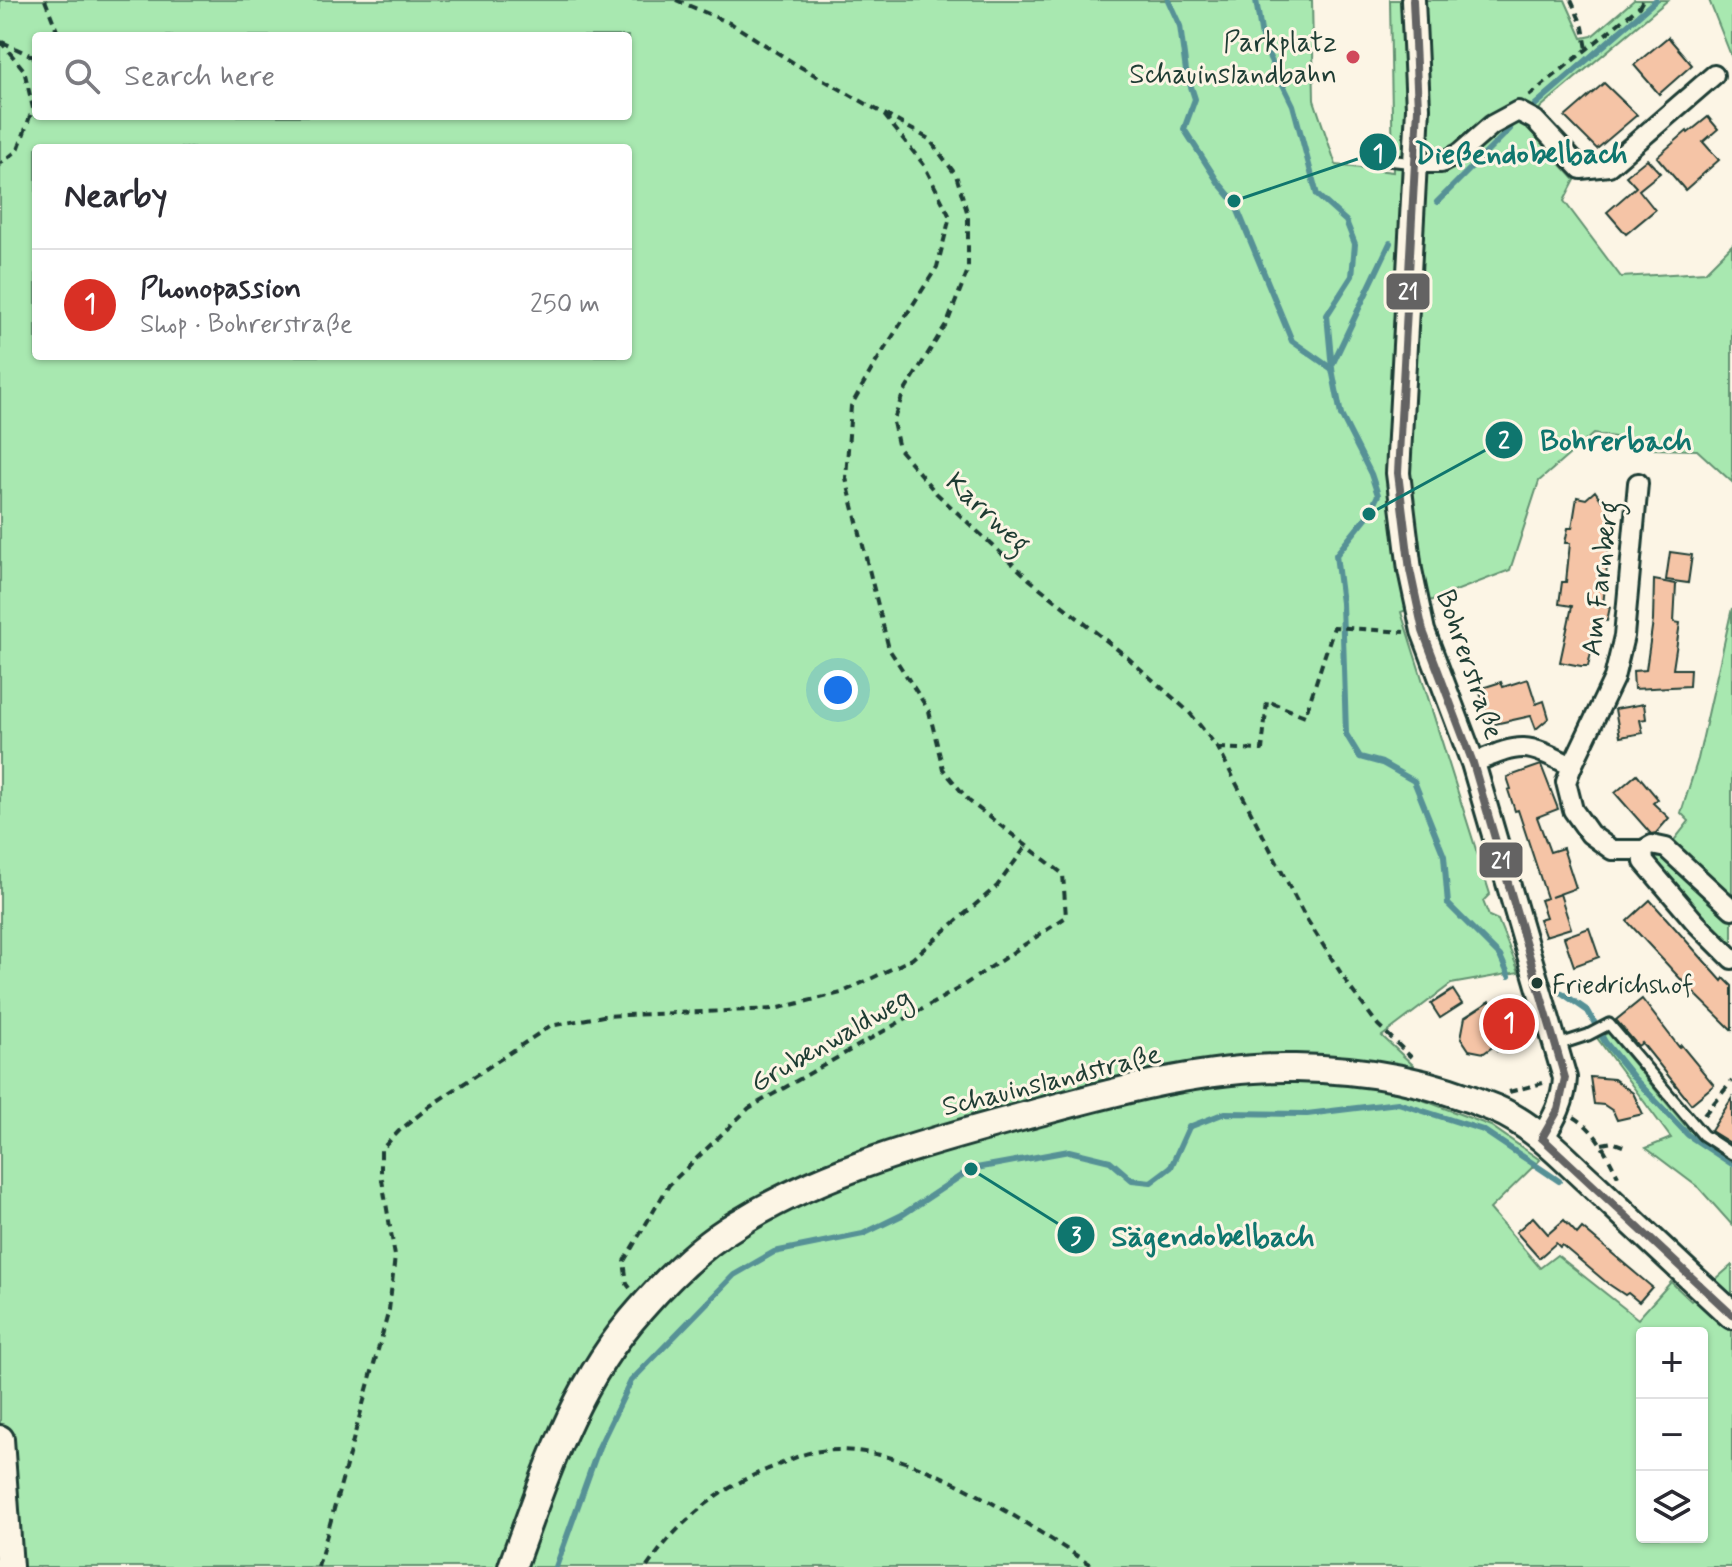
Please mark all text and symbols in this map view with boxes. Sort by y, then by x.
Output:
place label: Parkplatz Schauinslandbahn [1129,25,1337,94]
search box [32,32,632,120]
marker: Parkplatz Schauinslandbahn [1344,48,1362,66]
icon: search [60,54,104,98]
text: Search here [124,57,275,96]
callout: Dießendobelbach [1358,125,1644,179]
text: Dießendobelbach [1414,135,1628,174]
text: 1 [1373,139,1383,170]
text: Nearby [64,174,168,219]
text: Phonopassion [140,269,301,308]
line badge: 21 [1385,272,1431,311]
text: 21 [1398,279,1418,307]
text: 1 [84,288,96,322]
text: 250 m [530,288,600,322]
text: Shop · Bohrerstraße [140,308,352,342]
callout: Bohrerbach [1484,413,1708,467]
text: Bohrerbach [1540,422,1692,461]
text: 2 [1498,426,1510,457]
street label: Karrweg [935,465,1038,565]
street label: Am Farnberg [1574,499,1632,658]
street label: Bohrerstraße [1426,585,1512,745]
your location [818,670,858,710]
line badge: 21 [1478,841,1524,879]
text: 21 [1491,848,1511,876]
place label: Friedrichshof [1552,969,1693,1003]
marker: Friedrichshof [1529,975,1545,991]
street label: Grubenwaldweg [744,980,920,1104]
pin: 1 [1483,994,1535,1054]
street label: Schauinslandstraße [939,1036,1165,1126]
callout: Sägendobelbach [1056,1208,1331,1262]
text: Sägendobelbach [1111,1218,1315,1258]
text: 3 [1071,1222,1082,1253]
map controls [1636,1327,1708,1543]
button: + [1636,1327,1708,1399]
button: − [1636,1399,1708,1471]
button: layers [1636,1471,1708,1543]

